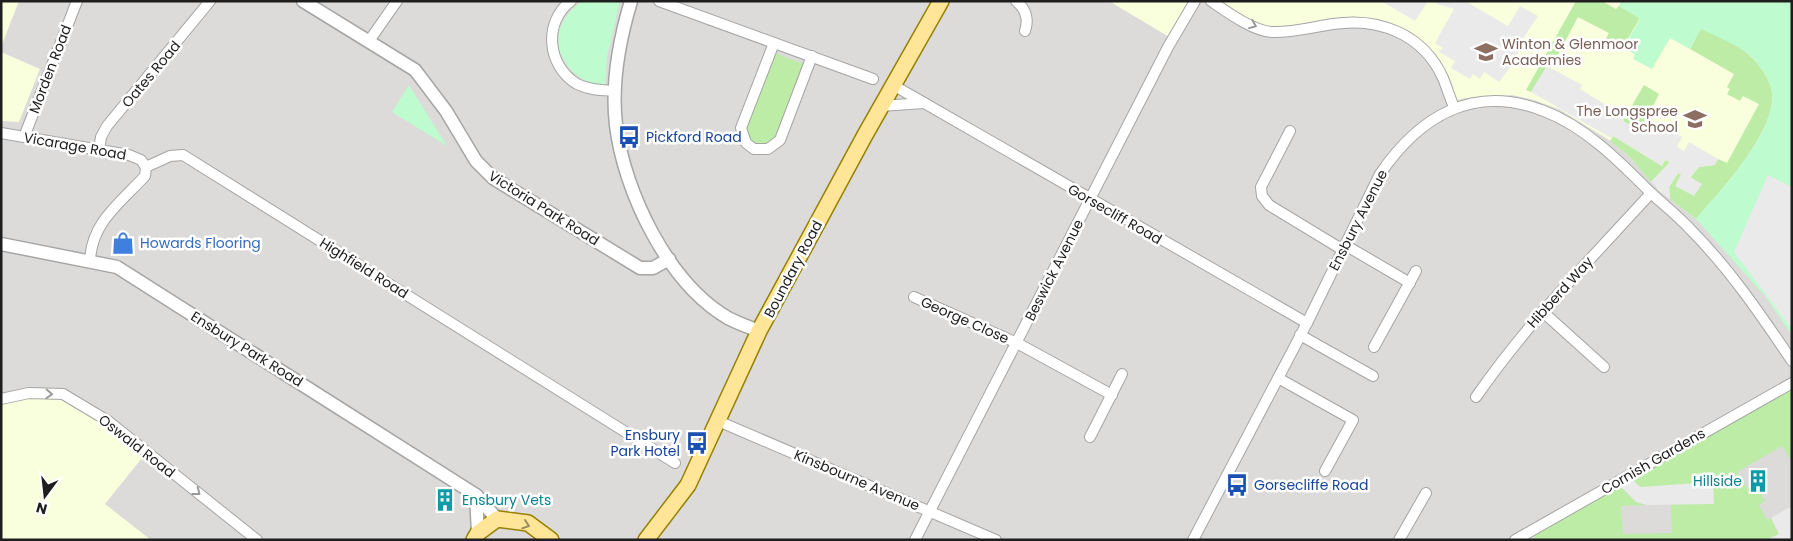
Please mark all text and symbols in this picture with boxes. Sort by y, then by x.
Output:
one-way arrow [1248,19,1257,30]
street label: Morden Road [24,22,76,116]
place label: Winton & Glenmoor Academies [1502,34,1638,70]
street label: Oates Road [117,36,185,112]
school or university icon: Winton & Glenmoor Academies [1473,39,1499,65]
place label: The Longspree School [1576,101,1678,137]
school or university icon: The Longspree School [1682,106,1708,132]
bus stop icon: Pickford Road [616,124,642,150]
street label: Vicarage Road [22,127,128,165]
place label: Pickford Road [646,127,742,147]
street label: Victoria Park Road [485,166,603,250]
street label: Ensbury Avenue [1324,166,1392,274]
street label: Gorsecliff Road [1064,179,1166,249]
street label: Beswick Avenue [1020,215,1088,324]
street label: Boundary Road [759,217,827,321]
shop icon: Howards Flooring [110,230,136,256]
place label: Howards Flooring [140,233,261,253]
street label: Highfield Road [316,233,412,303]
street label: Hibberd Way [1522,252,1598,332]
street label: George Close [918,292,1013,349]
street label: Ensbury Park Road [187,306,307,392]
one-way arrow [46,388,54,399]
street label: Oswald Road [94,410,180,482]
street label: Cornish Gardens [1597,423,1709,499]
place label: Ensbury Park Hotel [610,425,680,461]
bus stop icon: Ensbury Park Hotel [684,430,710,456]
street label: Kinsbourne Avenue [791,444,923,516]
building icon: Hillside [1745,468,1771,494]
north arrow [20,471,70,521]
place label: Hillside [1693,471,1742,491]
bus stop icon: Gorsecliffe Road [1224,472,1250,498]
place label: Gorsecliffe Road [1254,475,1368,495]
one-way arrow [191,487,200,495]
building icon: Ensbury Vets [432,487,458,513]
place label: Ensbury Vets [462,490,551,510]
text: N [34,498,49,520]
one-way arrow [521,519,530,529]

